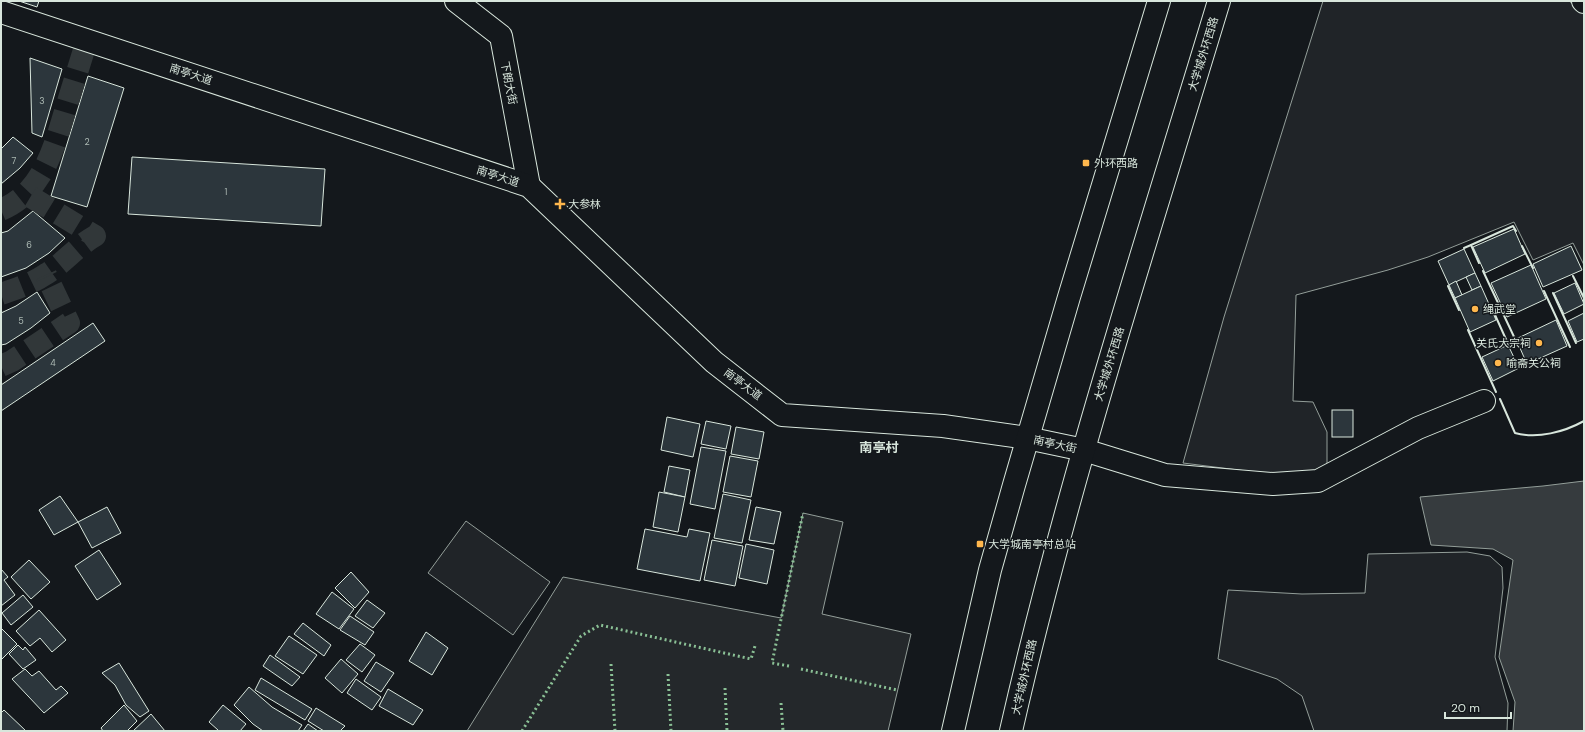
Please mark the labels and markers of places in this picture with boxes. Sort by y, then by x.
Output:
place label: 外环西路 [1094,156,1138,170]
marker: 外环西路 [1081,158,1091,168]
place label: 大参林 [568,197,601,211]
marker: 大参林 [555,199,565,209]
place label: 绳武堂 [1483,302,1516,316]
marker: 绳武堂 [1470,304,1480,314]
place label: 关氏大宗祠 [1476,336,1531,350]
marker: 关氏大宗祠 [1534,338,1544,348]
place label: 喻斋关公祠 [1506,356,1561,370]
marker: 喻斋关公祠 [1493,358,1503,368]
place label: 大学城南亭村总站 [988,537,1076,551]
marker: 大学城南亭村总站 [975,539,985,549]

